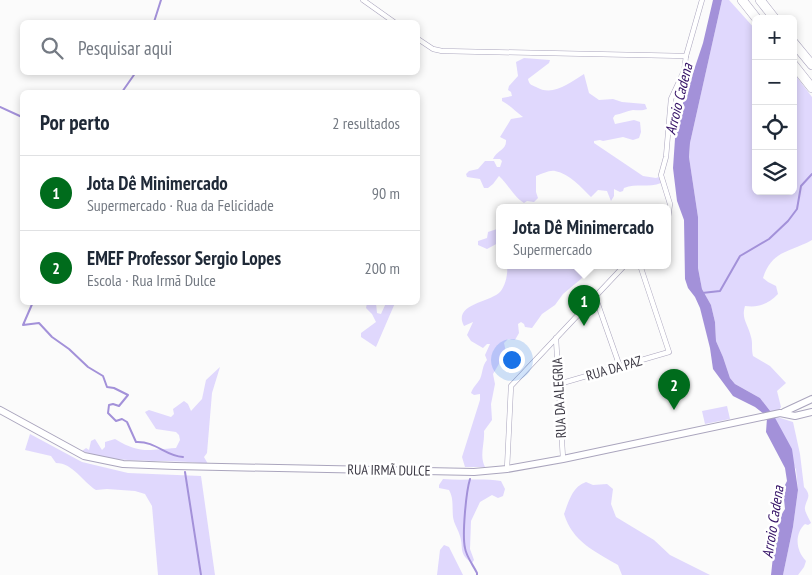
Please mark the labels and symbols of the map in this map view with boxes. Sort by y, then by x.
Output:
water label: Arroio Cadena [661,60,697,136]
pin: 1 [568,285,600,326]
your location [499,347,525,373]
street label: RUA DA PAZ [584,351,644,385]
street label: RUA DA ALEGRIA [548,357,570,439]
pin: 2 [658,369,690,410]
street label: RUA IRMÃ DULCE [347,460,431,480]
water label: Arroio Cadena [757,484,788,559]

